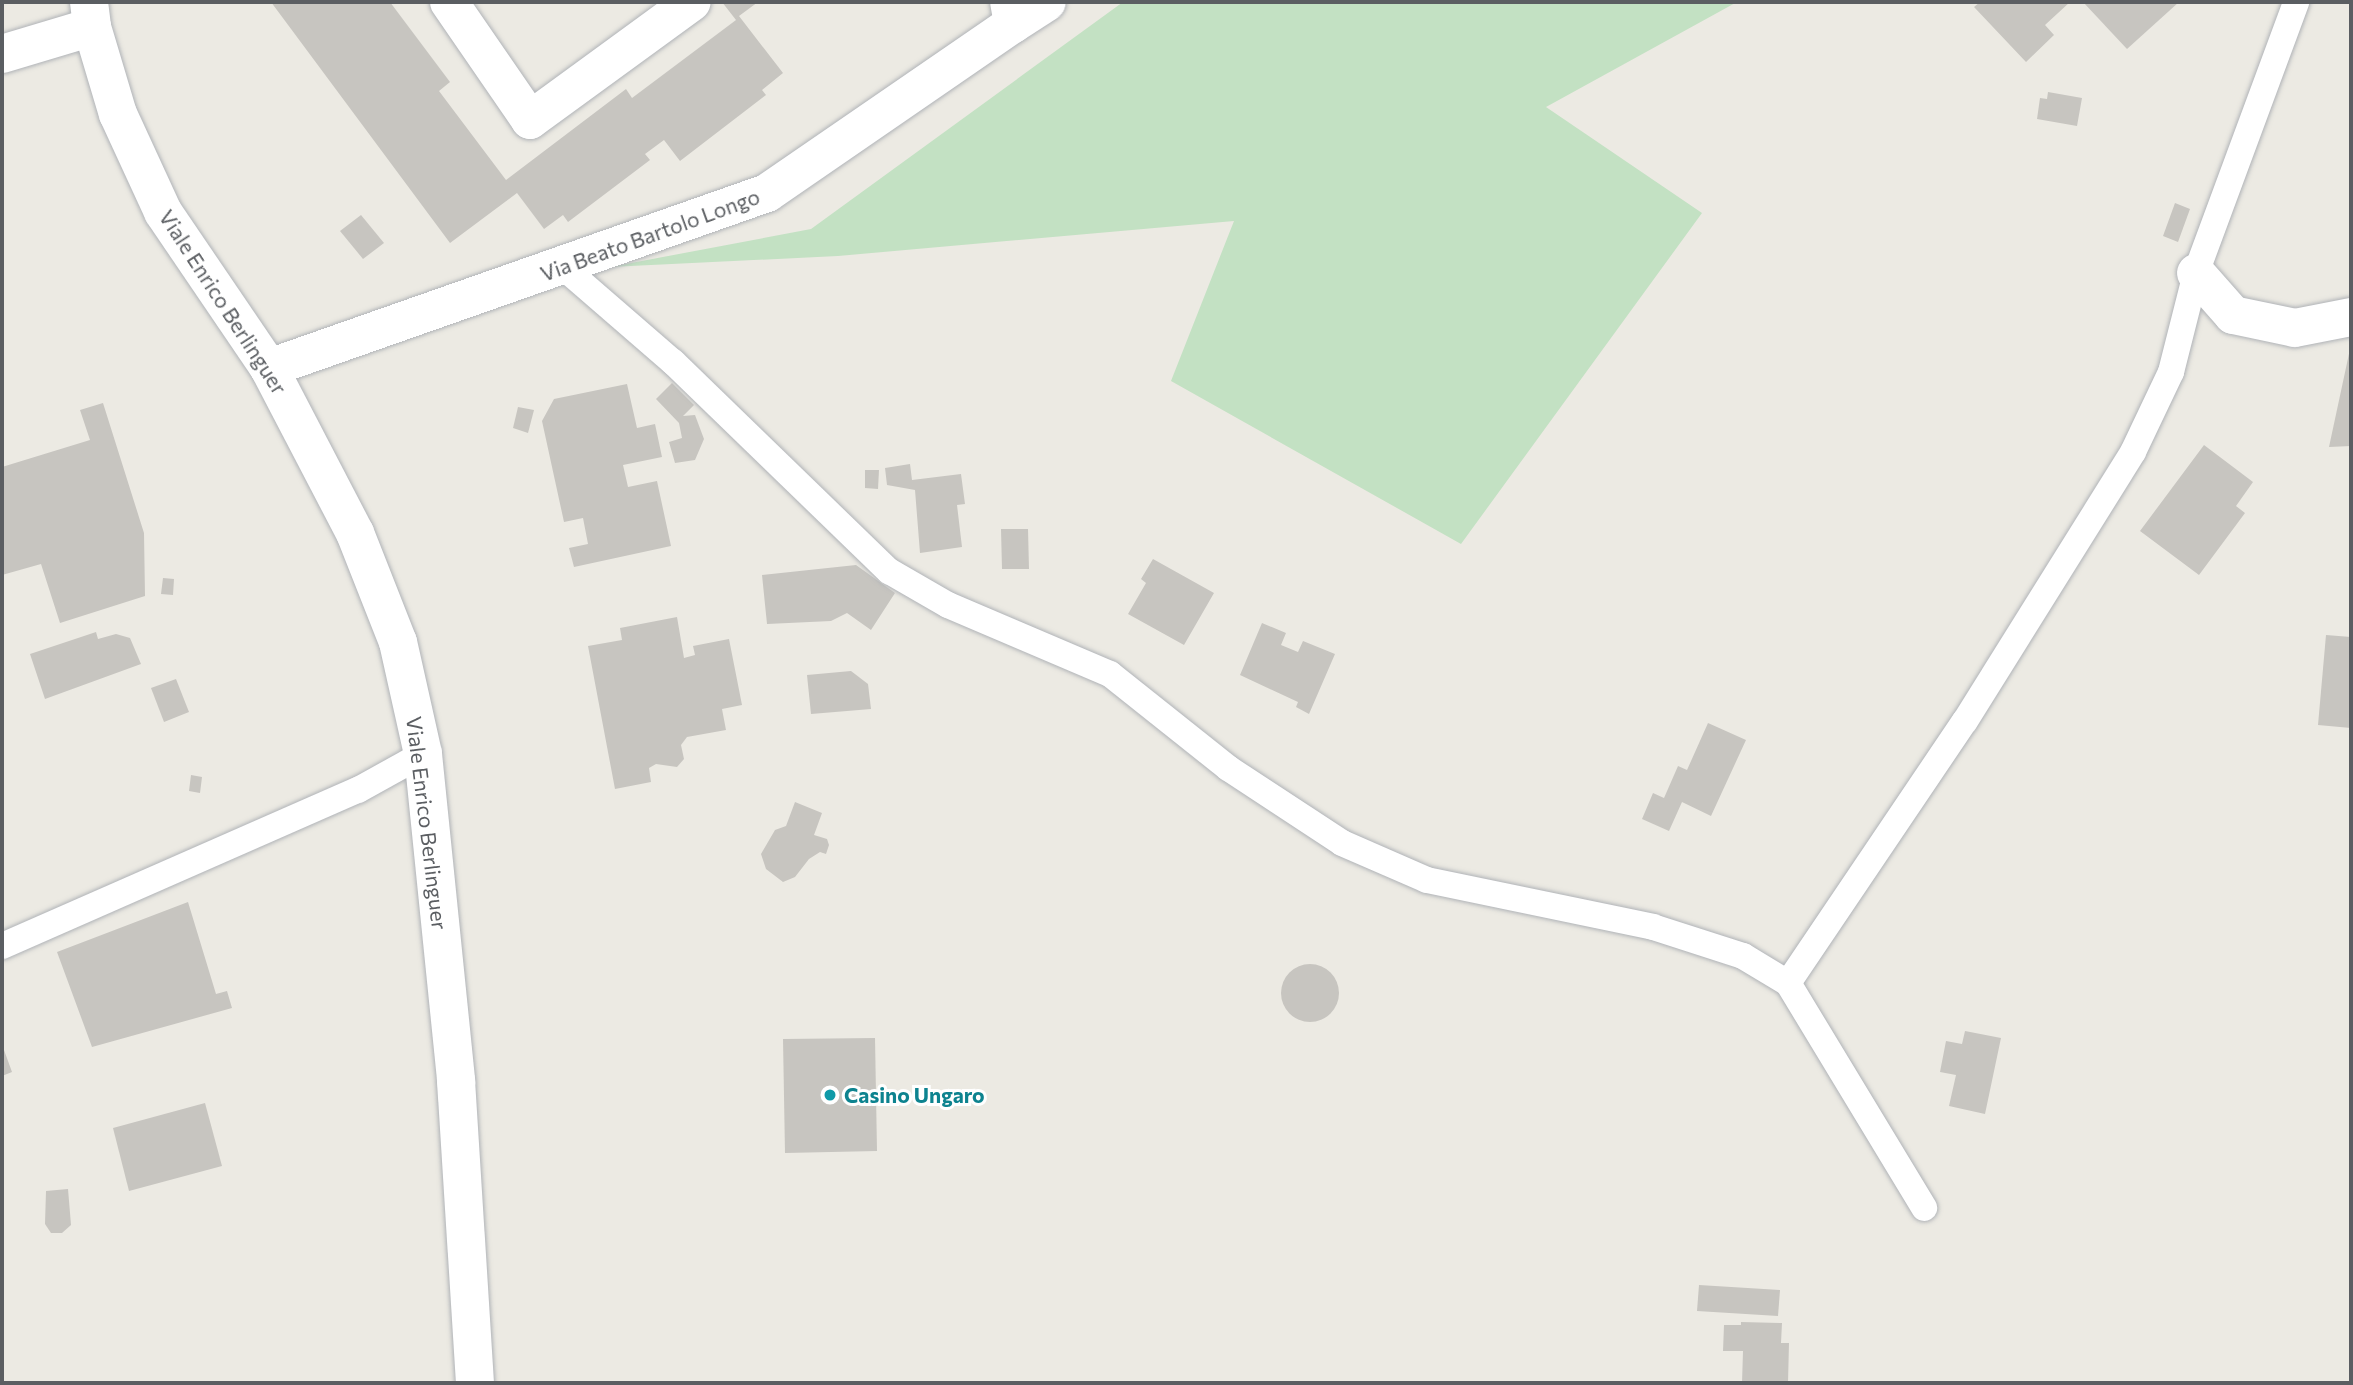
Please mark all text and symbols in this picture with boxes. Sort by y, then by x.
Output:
street label: Via Beato Bartolo Longo [537,184,763,286]
street label: Viale Enrico Berlinguer [154,205,292,399]
street label: Viale Enrico Berlinguer [401,715,453,931]
place label: Casino Ungaro [844,1082,985,1108]
marker: Casino Ungaro [822,1087,838,1103]

